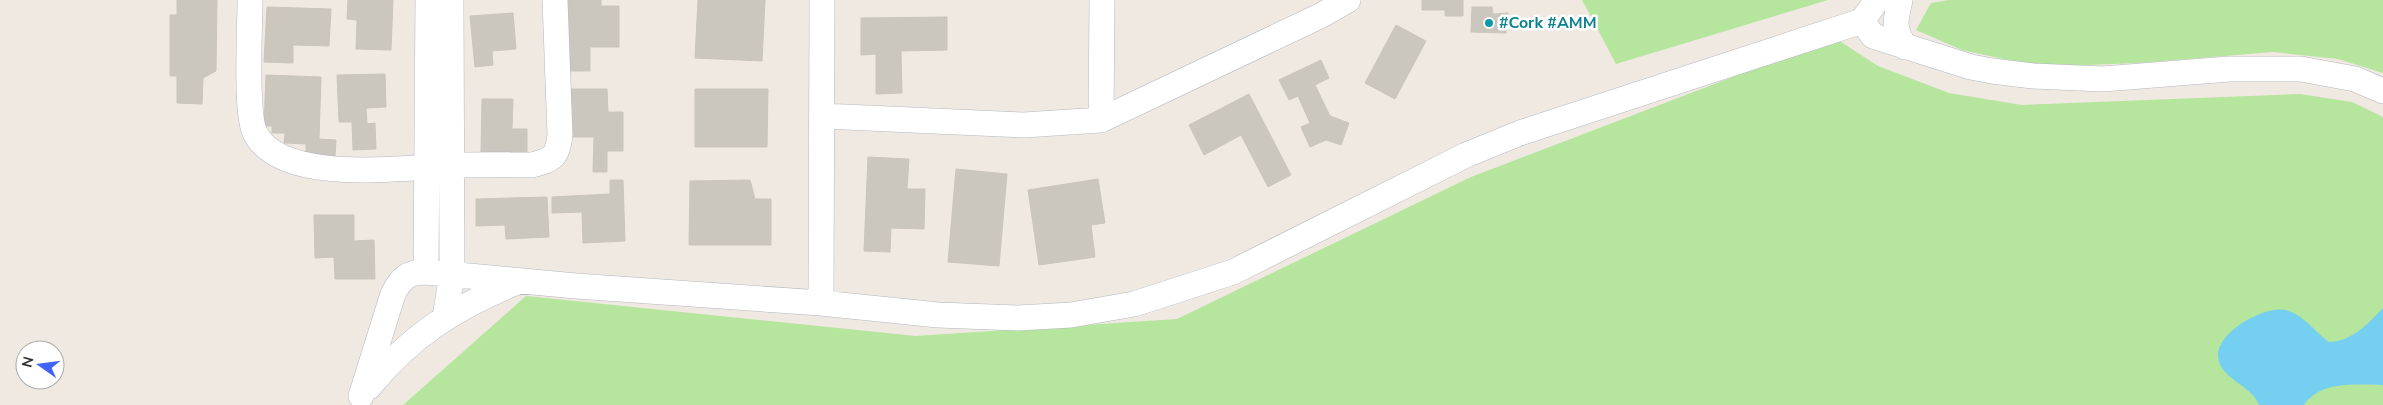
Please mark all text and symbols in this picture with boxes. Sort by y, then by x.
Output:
place label: #Cork #AMM [1499,12,1597,34]
marker: #Cork #AMM [1483,17,1495,29]
north arrow [15,340,65,390]
text: N [17,355,38,369]

